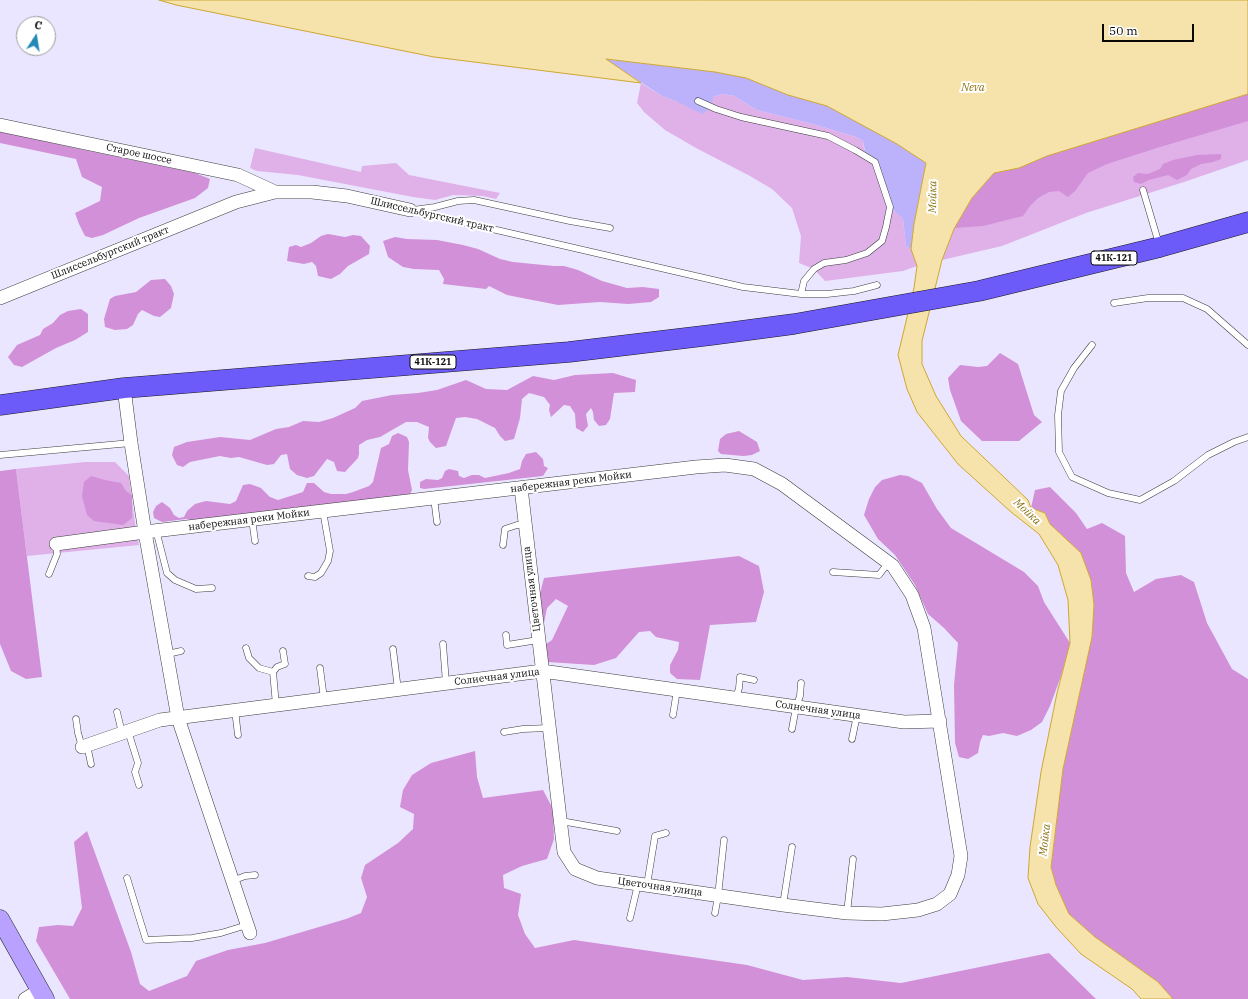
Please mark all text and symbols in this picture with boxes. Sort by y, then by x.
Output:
north arrow [16,16,56,56]
scale bar [1104,16,1196,42]
text: С [33,18,43,33]
text: 50 m [1109,23,1138,38]
water label: Neva [961,81,985,95]
street label: Старое шоссе [105,141,173,167]
water label: Мойка [926,181,940,213]
street label: Шлиссельбургский тракт [369,195,495,235]
street label: Шлиссельбургский тракт [49,224,171,282]
road number: 41К-121 [1091,251,1137,265]
road number: 41К-121 [410,355,456,369]
street label: набережная реки Мойки [510,469,632,495]
water label: Мойка [1011,496,1043,528]
street label: набережная реки Мойки [188,507,310,533]
street label: Цветочная улица [521,546,543,632]
street label: Солнечная улица [454,666,540,688]
street label: Солнечная улица [775,698,861,722]
water label: Мойка [1036,823,1054,857]
street label: Цветочная улица [617,875,703,899]

